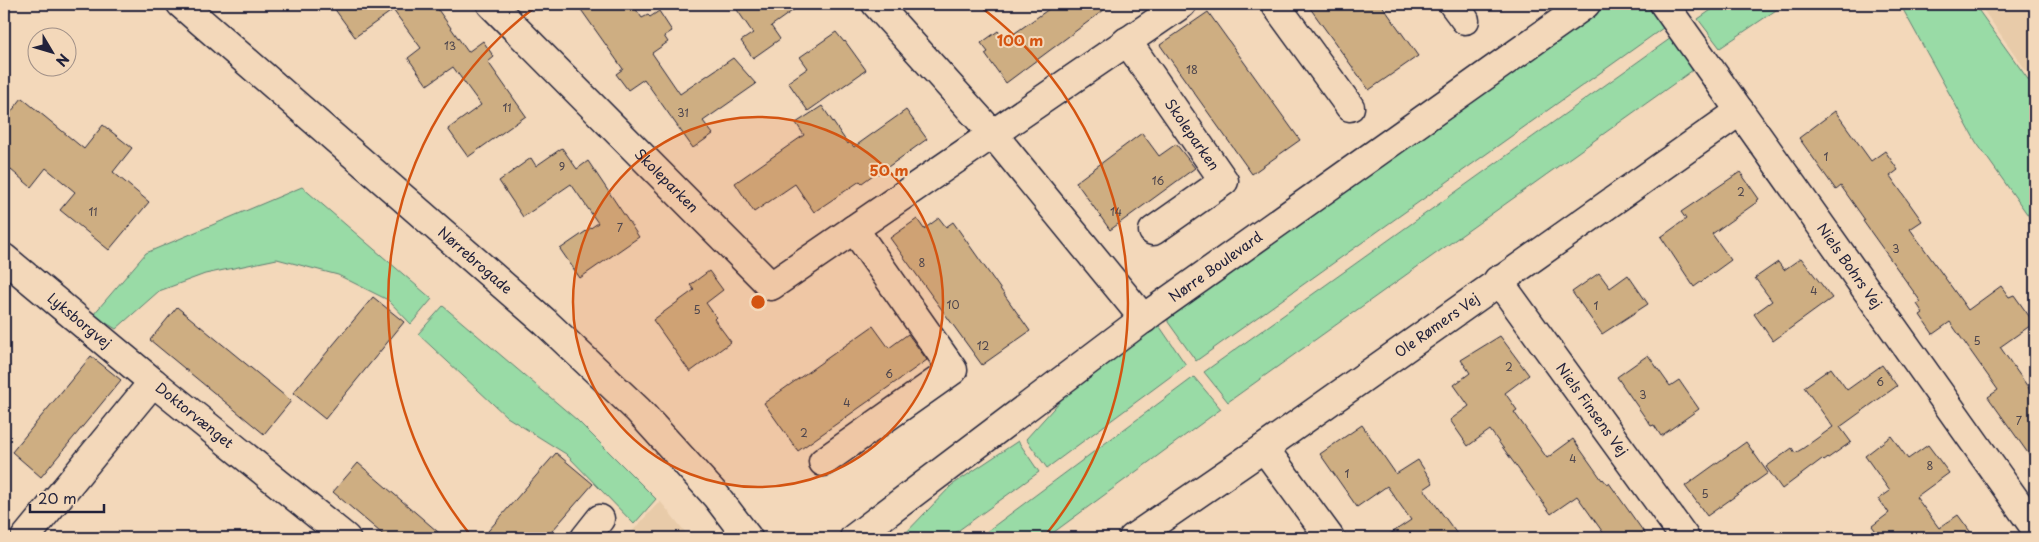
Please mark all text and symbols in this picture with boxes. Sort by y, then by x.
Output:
north arrow [28,28,78,78]
text: 100 m [997,28,1043,51]
house number: 13 [444,37,456,54]
text: N [51,49,74,71]
house number: 18 [1186,61,1198,78]
street label: Skoleparken [1160,94,1225,175]
house number: 11 [502,99,512,116]
house number: 31 [677,104,689,121]
street label: Skoleparken [630,143,704,217]
house number: 1 [1824,148,1829,165]
house number: 9 [559,158,565,175]
text: 50 m [870,158,908,181]
house number: 16 [1152,172,1165,189]
house number: 2 [1737,183,1745,200]
house number: 11 [88,203,98,220]
house number: 14 [1110,203,1122,220]
house number: 7 [617,219,623,236]
street label: Niels Bohrs Vej [1812,219,1887,313]
street label: Nørrebrogade [433,222,517,299]
street label: Nørre Boulevard [1164,226,1267,307]
house number: 3 [1892,240,1900,257]
house number: 8 [919,254,926,271]
house number: 4 [1810,282,1818,299]
street label: Lyksborgvej [43,287,116,353]
street label: Ole Rømers Vej [1390,288,1484,362]
centre of rings [749,293,767,311]
house number: 10 [947,296,959,313]
house number: 1 [1594,297,1599,314]
house number: 5 [693,301,701,318]
house number: 5 [1973,332,1981,349]
house number: 12 [977,337,990,354]
house number: 2 [1505,358,1513,375]
street label: Niels Finsens Vej [1551,358,1633,460]
house number: 6 [885,365,893,382]
house number: 6 [1876,373,1884,390]
street label: Doktorvænget [151,377,238,453]
house number: 3 [1639,386,1647,403]
house number: 4 [843,394,851,411]
house number: 7 [2016,412,2022,429]
house number: 2 [800,424,808,441]
house number: 4 [1569,450,1577,467]
house number: 8 [1927,457,1934,474]
house number: 1 [1345,465,1350,482]
scale bar [30,482,104,514]
house number: 5 [1701,485,1709,502]
text: 20 m [38,486,77,509]

